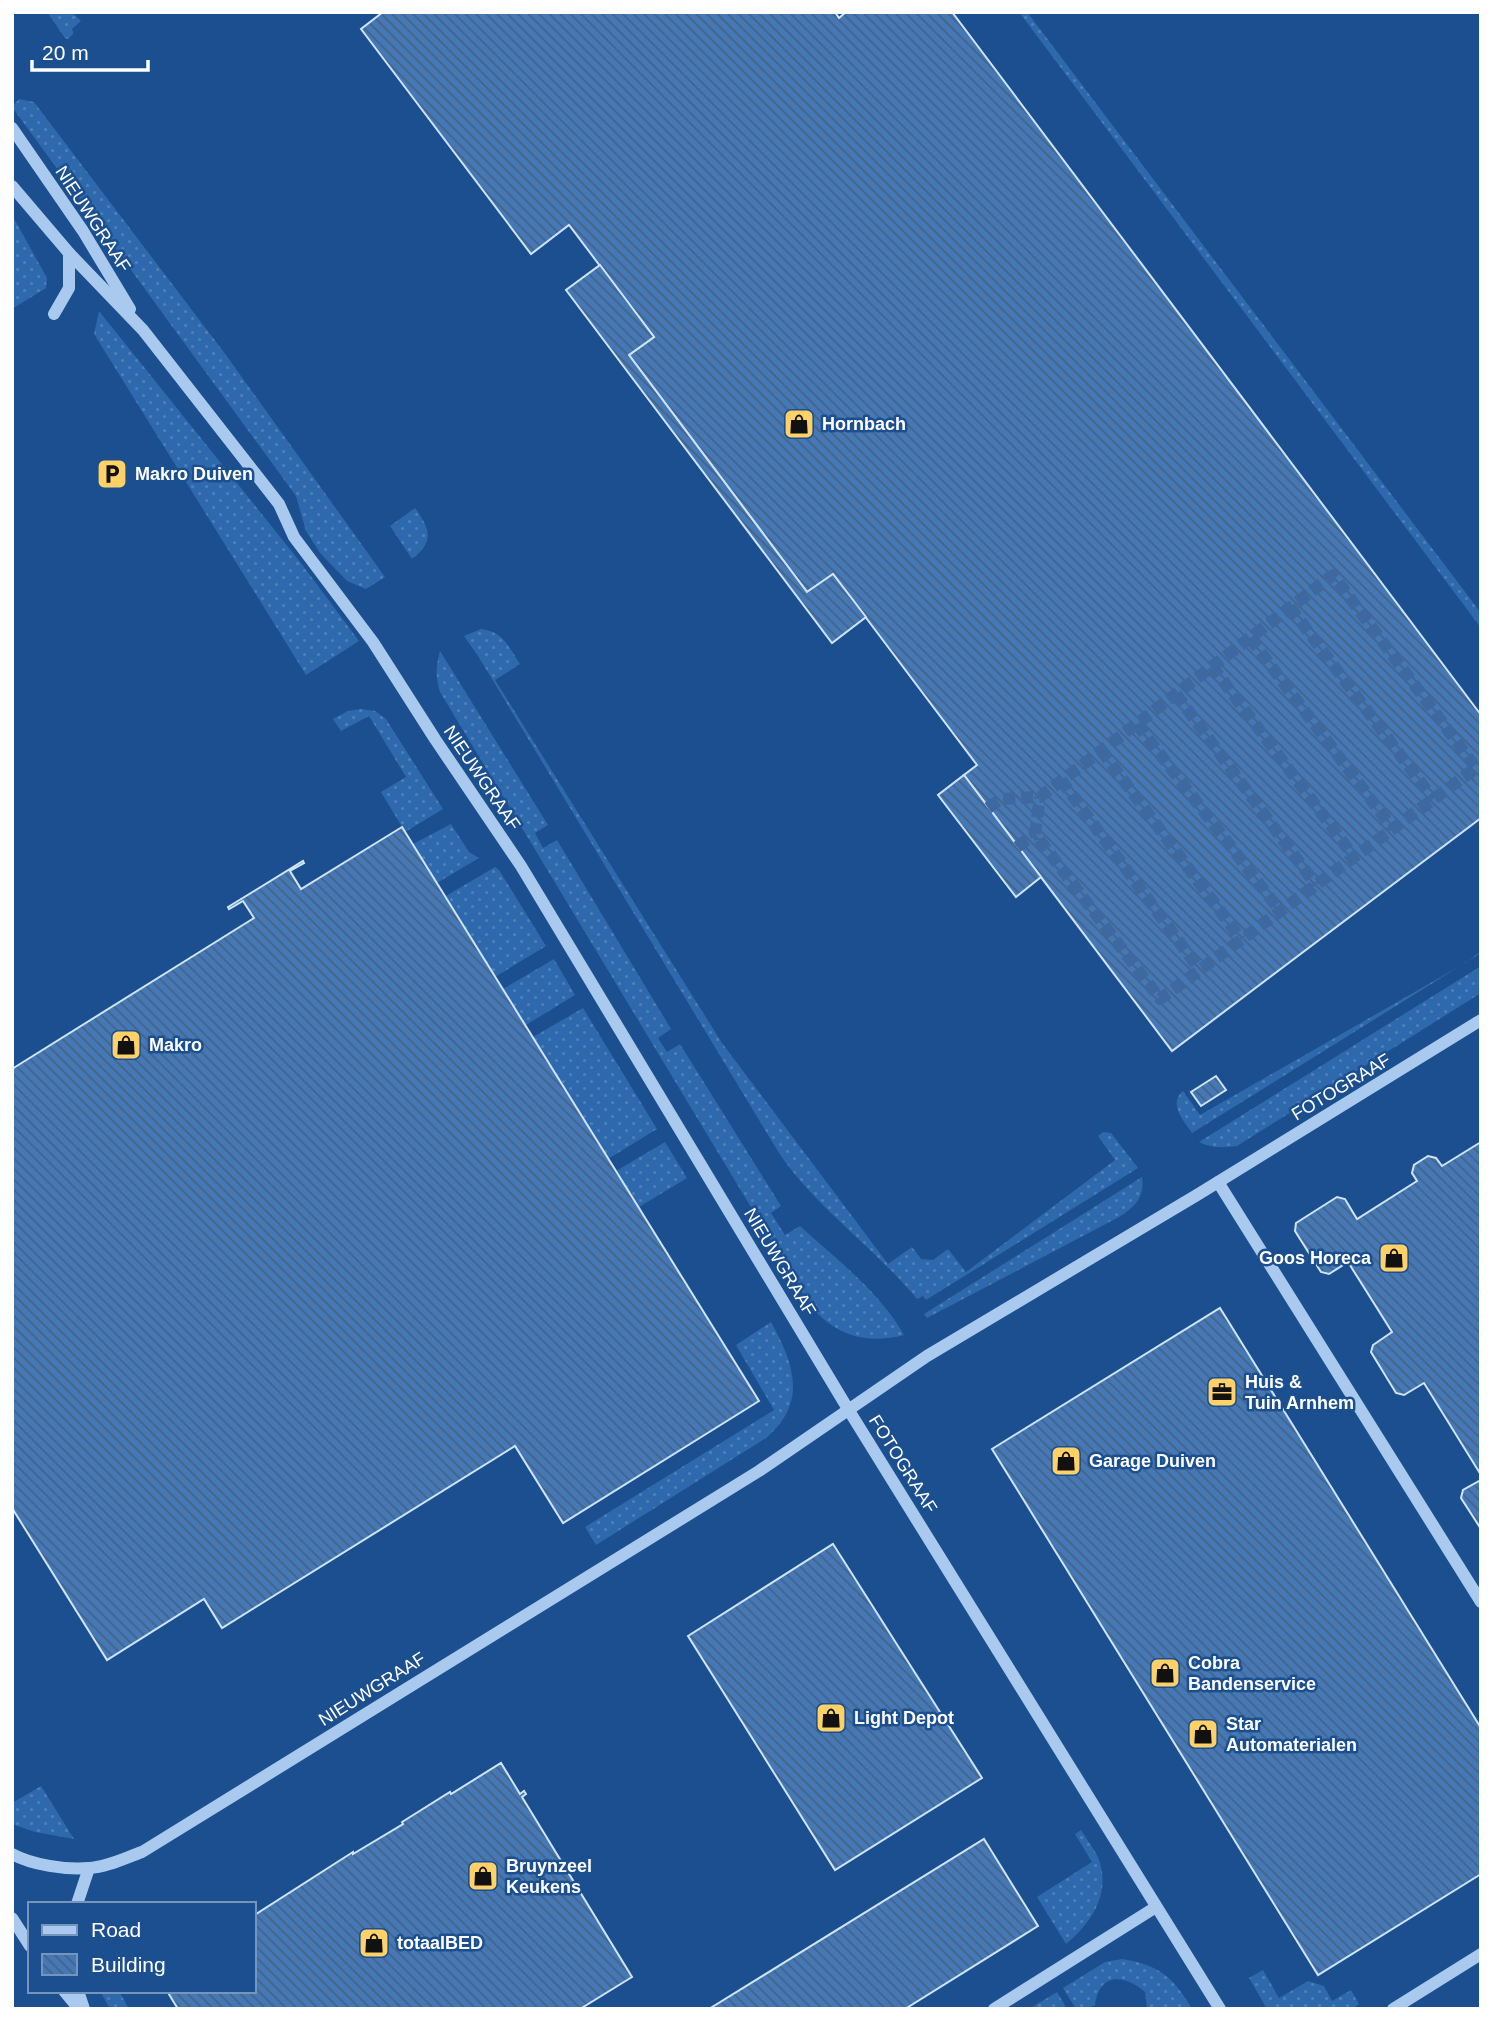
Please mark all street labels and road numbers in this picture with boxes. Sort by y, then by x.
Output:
street label: NIEUWGRAAF [51,162,135,276]
street label: NIEUWGRAAF [440,722,524,834]
street label: FOTOGRAAF [1288,1050,1394,1124]
street label: NIEUWGRAAF [740,1205,820,1319]
street label: FOTOGRAAF [865,1411,941,1517]
street label: NIEUWGRAAF [315,1648,429,1730]

